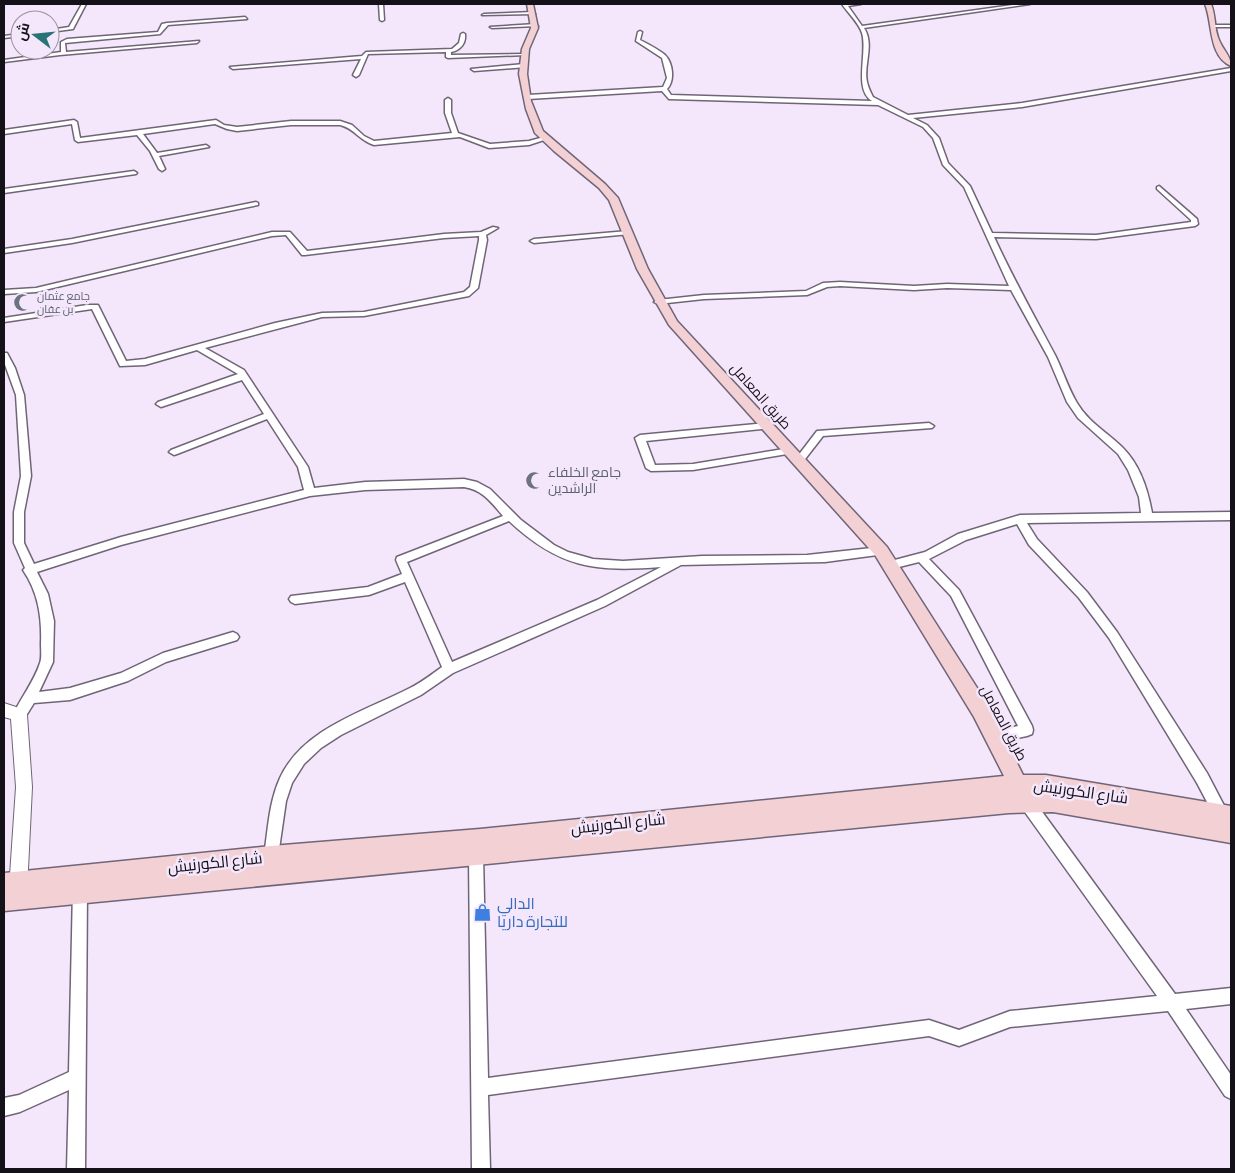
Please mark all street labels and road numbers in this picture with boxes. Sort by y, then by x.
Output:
street label: طريق المعامل [727,360,795,433]
street label: طريق المعامل [977,683,1031,764]
street label: شارع الكورنيش [1032,776,1129,810]
street label: شارع الكورنيش [570,810,667,840]
street label: شارع الكورنيش [167,849,264,879]

